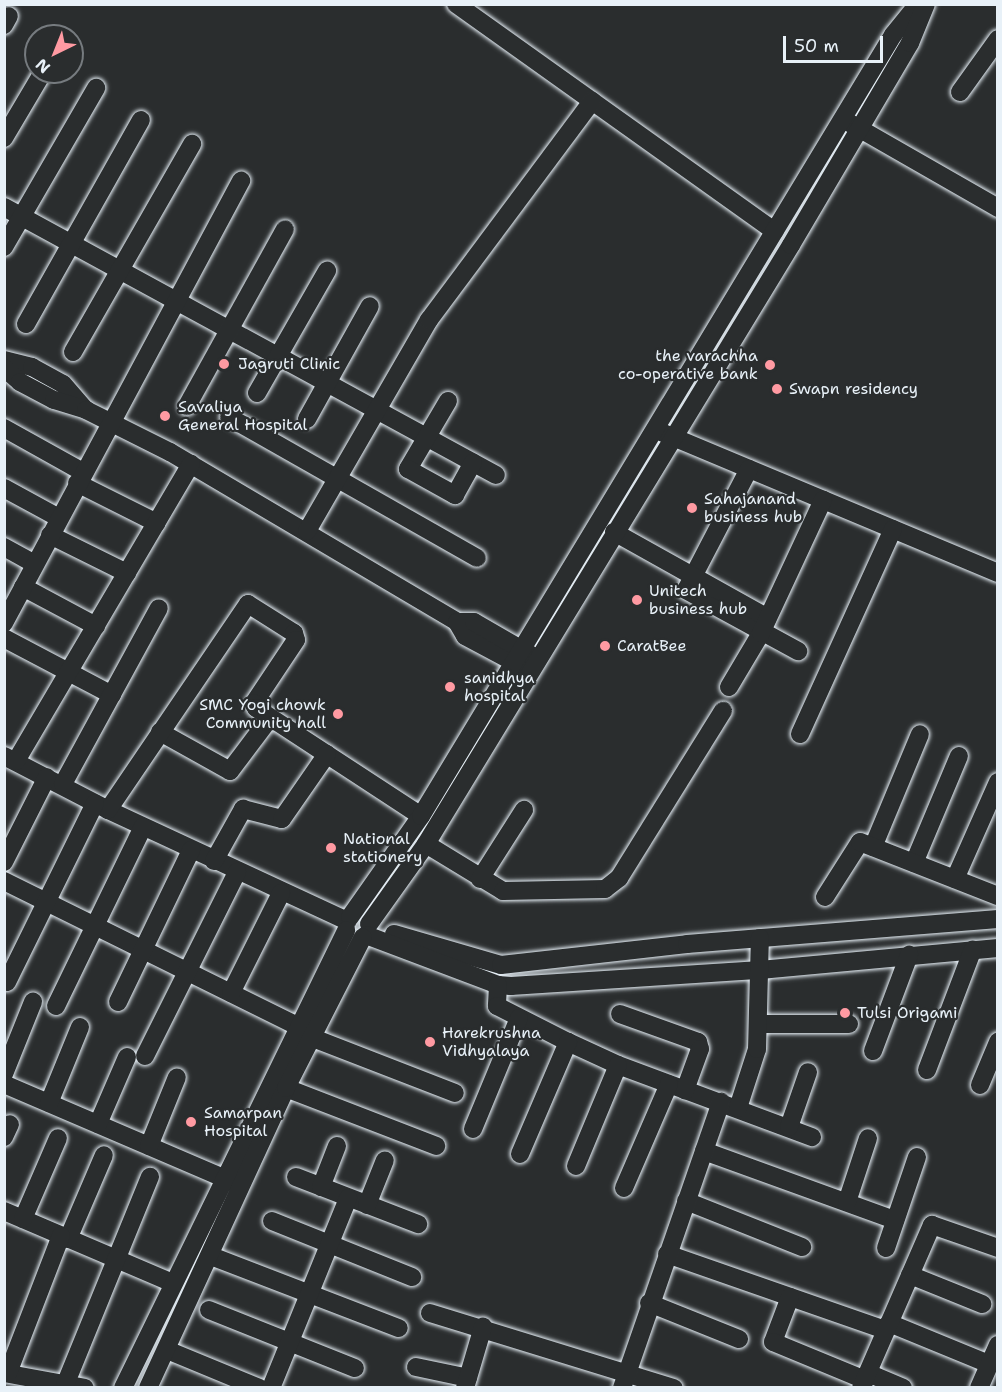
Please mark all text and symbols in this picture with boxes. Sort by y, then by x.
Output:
north arrow [24,24,84,84]
scale bar [786,24,886,62]
text: 50 m [794,34,839,58]
text: N [31,54,55,78]
place label: the varachha co-operative bank [618,346,758,384]
place label: Jagruti Clinic [238,354,340,374]
marker: Jagruti Clinic [215,355,233,373]
marker: the varachha co-operative bank [763,358,777,372]
place label: Swapn residency [789,379,918,399]
marker: Swapn residency [770,382,784,396]
place label: Savaliya General Hospital [178,397,307,435]
marker: Savaliya General Hospital [156,407,174,425]
place label: Sahajanand business hub [704,489,802,527]
marker: Sahajanand business hub [685,501,699,515]
place label: Unitech business hub [649,581,747,619]
marker: Unitech business hub [630,593,644,607]
place label: CaratBee [617,636,687,656]
marker: CaratBee [598,639,612,653]
place label: sanidhya hospital [464,668,534,706]
marker: sanidhya hospital [441,678,459,696]
place label: SMC Yogi chowk Community hall [199,695,326,733]
marker: SMC Yogi chowk Community hall [331,707,345,721]
place label: National stationery [343,829,422,867]
marker: National stationery [324,841,338,855]
place label: Tulsi Origami [857,1003,958,1023]
marker: Tulsi Origami [838,1006,852,1020]
place label: Harekrushna Vidhyalaya [442,1023,541,1061]
marker: Harekrushna Vidhyalaya [423,1035,437,1049]
place label: Samarpan Hospital [204,1103,282,1141]
marker: Samarpan Hospital [182,1113,200,1131]

